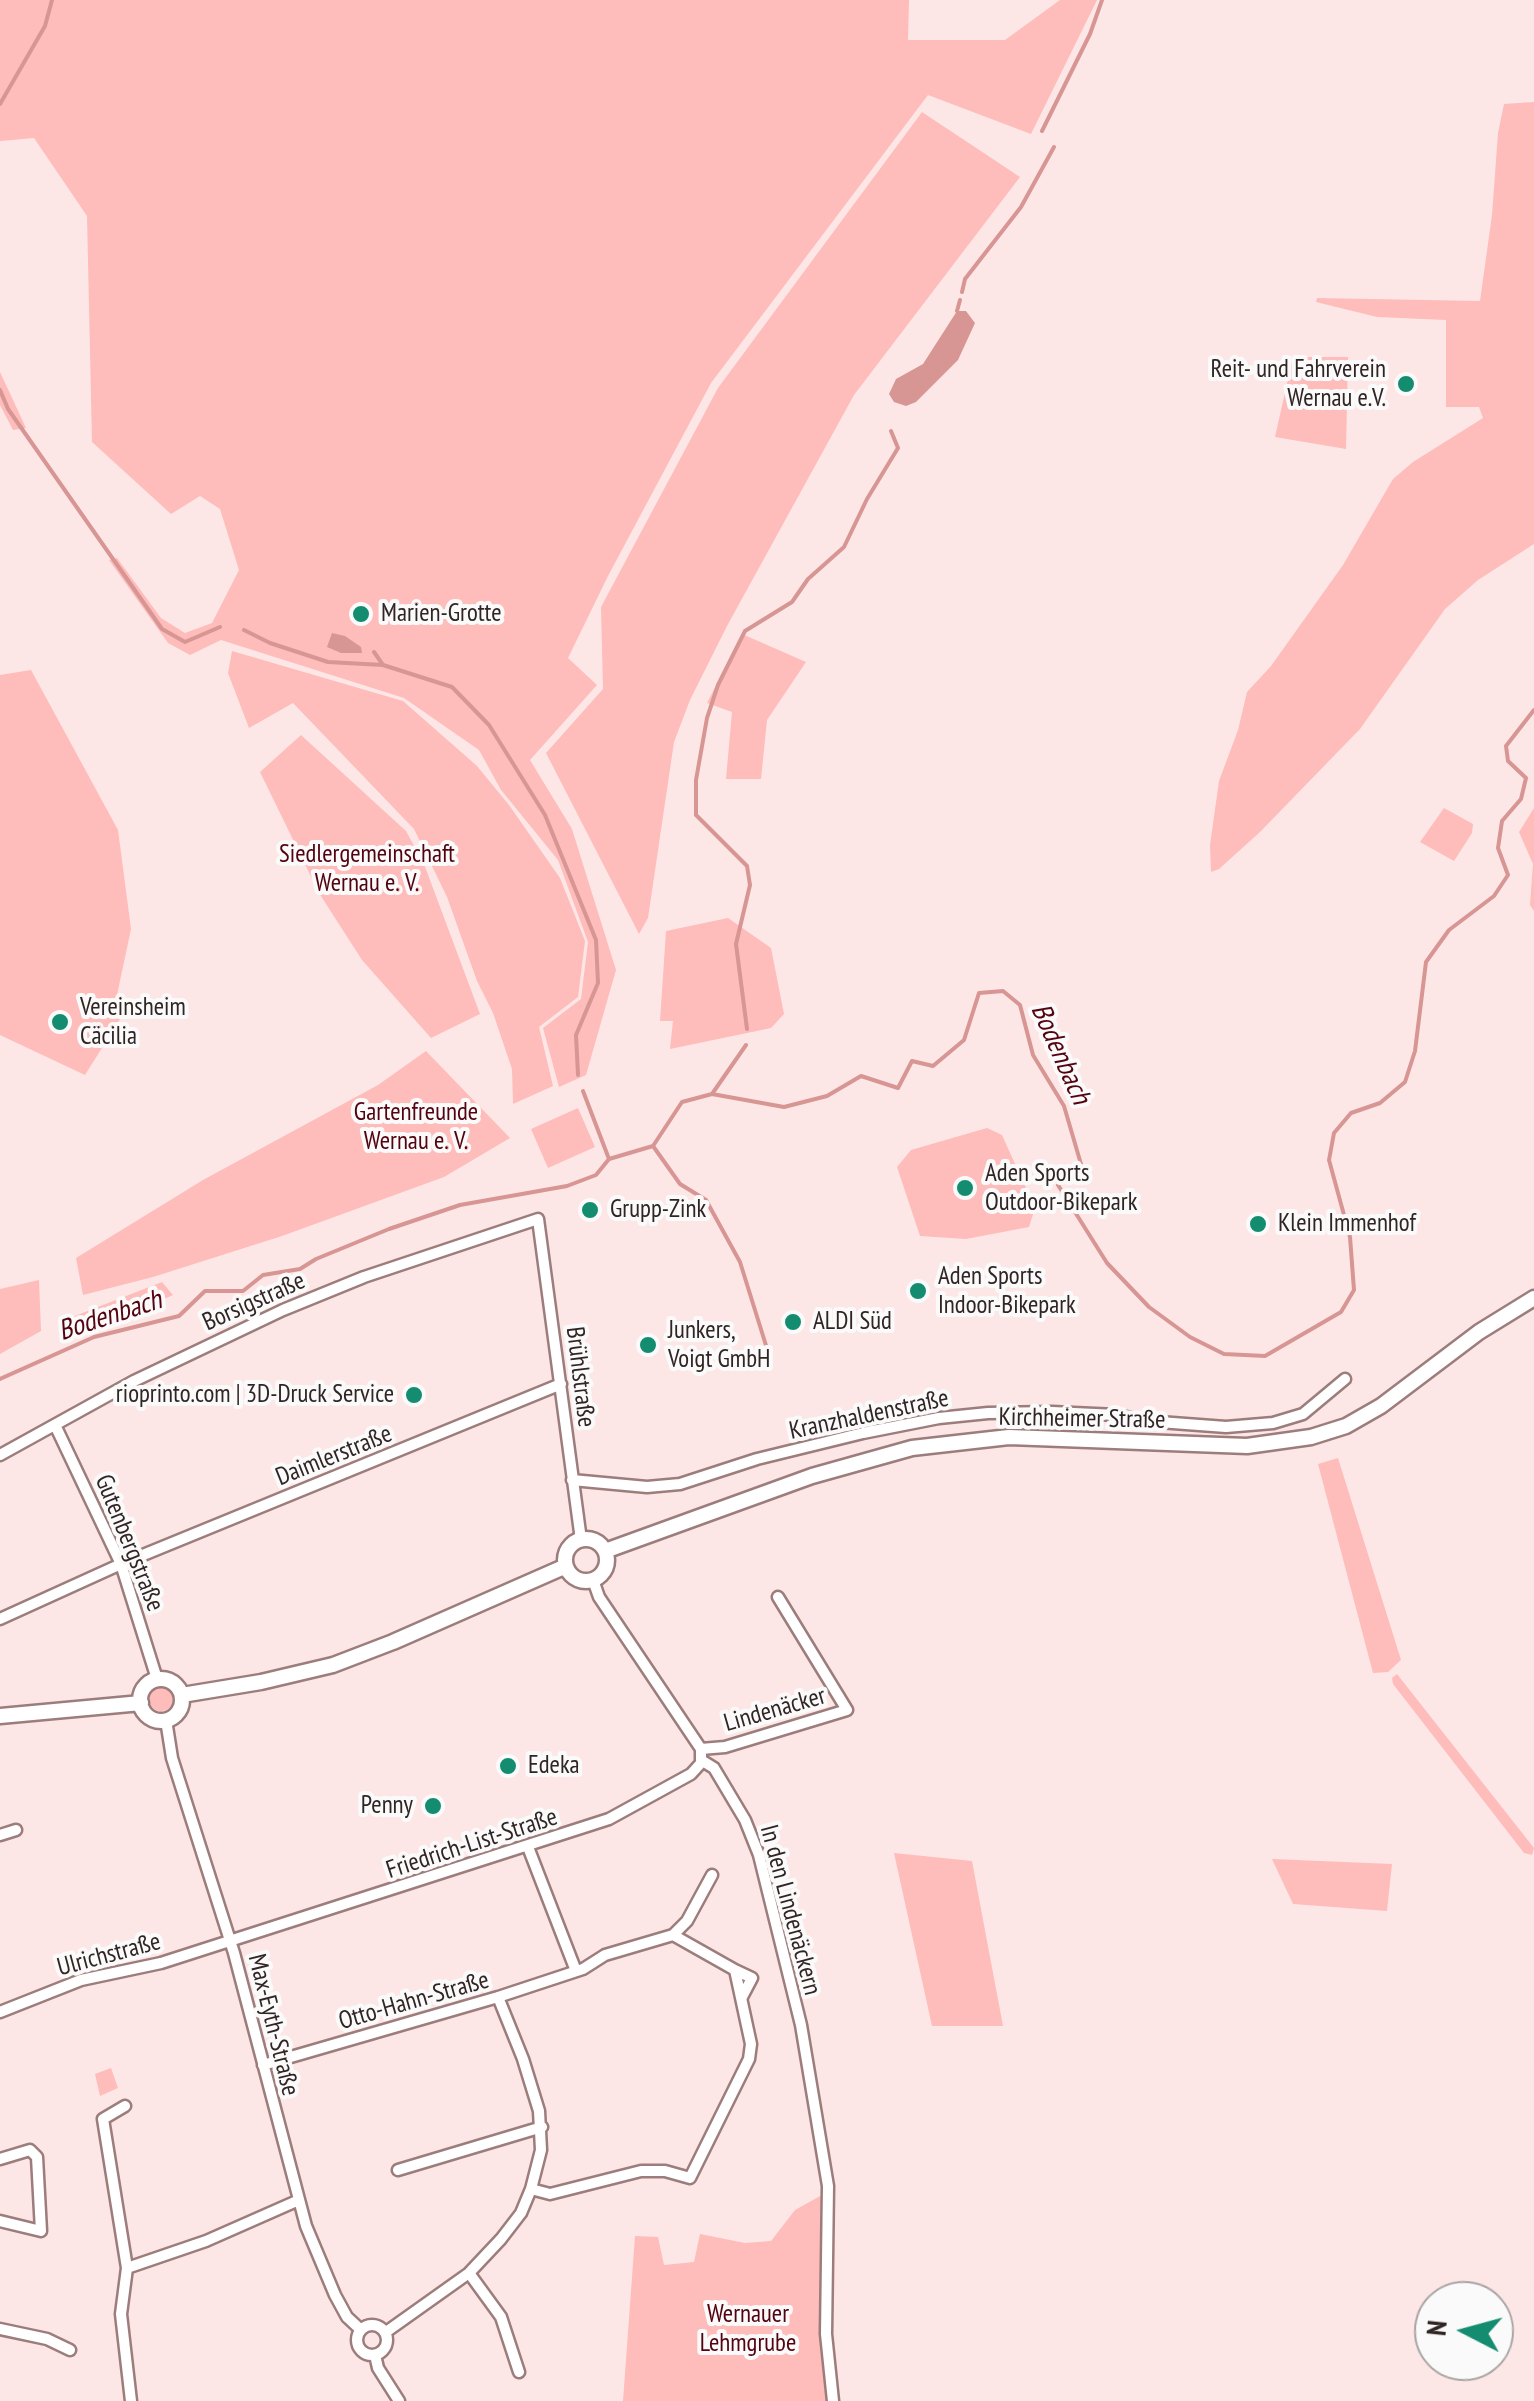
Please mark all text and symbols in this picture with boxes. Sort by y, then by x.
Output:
place label: Reit- und Fahrverein Wernau e.V. [1211,355,1386,414]
marker: Reit- und Fahrverein Wernau e.V. [1395,373,1417,395]
place label: Marien-Grotte [381,599,502,629]
marker: Marien-Grotte [350,603,372,625]
park label: Siedlergemeinschaft Wernau e. V. [279,840,455,899]
place label: Vereinsheim Cäcilia [80,993,186,1052]
water label: Bodenbach [1023,998,1097,1110]
marker: Vereinsheim Cäcilia [49,1011,71,1033]
park label: Gartenfreunde Wernau e. V. [354,1098,478,1157]
place label: Aden Sports Outdoor-Bikepark [985,1159,1137,1218]
marker: Aden Sports Outdoor-Bikepark [954,1177,976,1199]
place label: Grupp-Zink [610,1195,706,1225]
marker: Grupp-Zink [579,1199,601,1221]
place label: Klein Immenhof [1278,1209,1416,1239]
marker: Klein Immenhof [1247,1213,1269,1235]
place label: Aden Sports Indoor-Bikepark [938,1262,1076,1321]
street label: Borsigstraße [198,1266,310,1338]
marker: Aden Sports Indoor-Bikepark [907,1280,929,1302]
water label: Bodenbach [54,1284,166,1348]
place label: ALDI Süd [813,1307,892,1337]
marker: ALDI Süd [782,1311,804,1333]
place label: Junkers, Voigt GmbH [668,1316,770,1375]
street label: Brühlstraße [559,1325,601,1429]
marker: Junkers, Voigt GmbH [637,1334,659,1356]
place label: rioprinto.com | 3D-Druck Service [116,1380,394,1410]
street label: Kranzhaldenstraße [787,1383,951,1447]
marker: rioprinto.com | 3D-Druck Service [403,1384,425,1406]
street label: Kirchheimer Straße [998,1403,1166,1435]
street label: Daimlerstraße [272,1419,396,1493]
street label: Gutenbergstraße [88,1470,170,1616]
street label: Lindenäcker [721,1681,829,1739]
place label: Edeka [528,1751,580,1781]
marker: Edeka [497,1755,519,1777]
place label: Penny [361,1791,413,1821]
marker: Penny [422,1795,444,1817]
street label: Friedrich-List-Straße [383,1802,561,1886]
street label: In den Lindenäckern [753,1822,827,1998]
street label: Ulrichstraße [54,1927,164,1983]
street label: Max-Eyth-Straße [241,1951,305,2099]
street label: Otto-Hahn-Straße [335,1965,493,2037]
north arrow [1414,2281,1514,2381]
park label: Wernauer Lehmgrube [700,2300,796,2359]
text: N [1416,2319,1455,2337]

